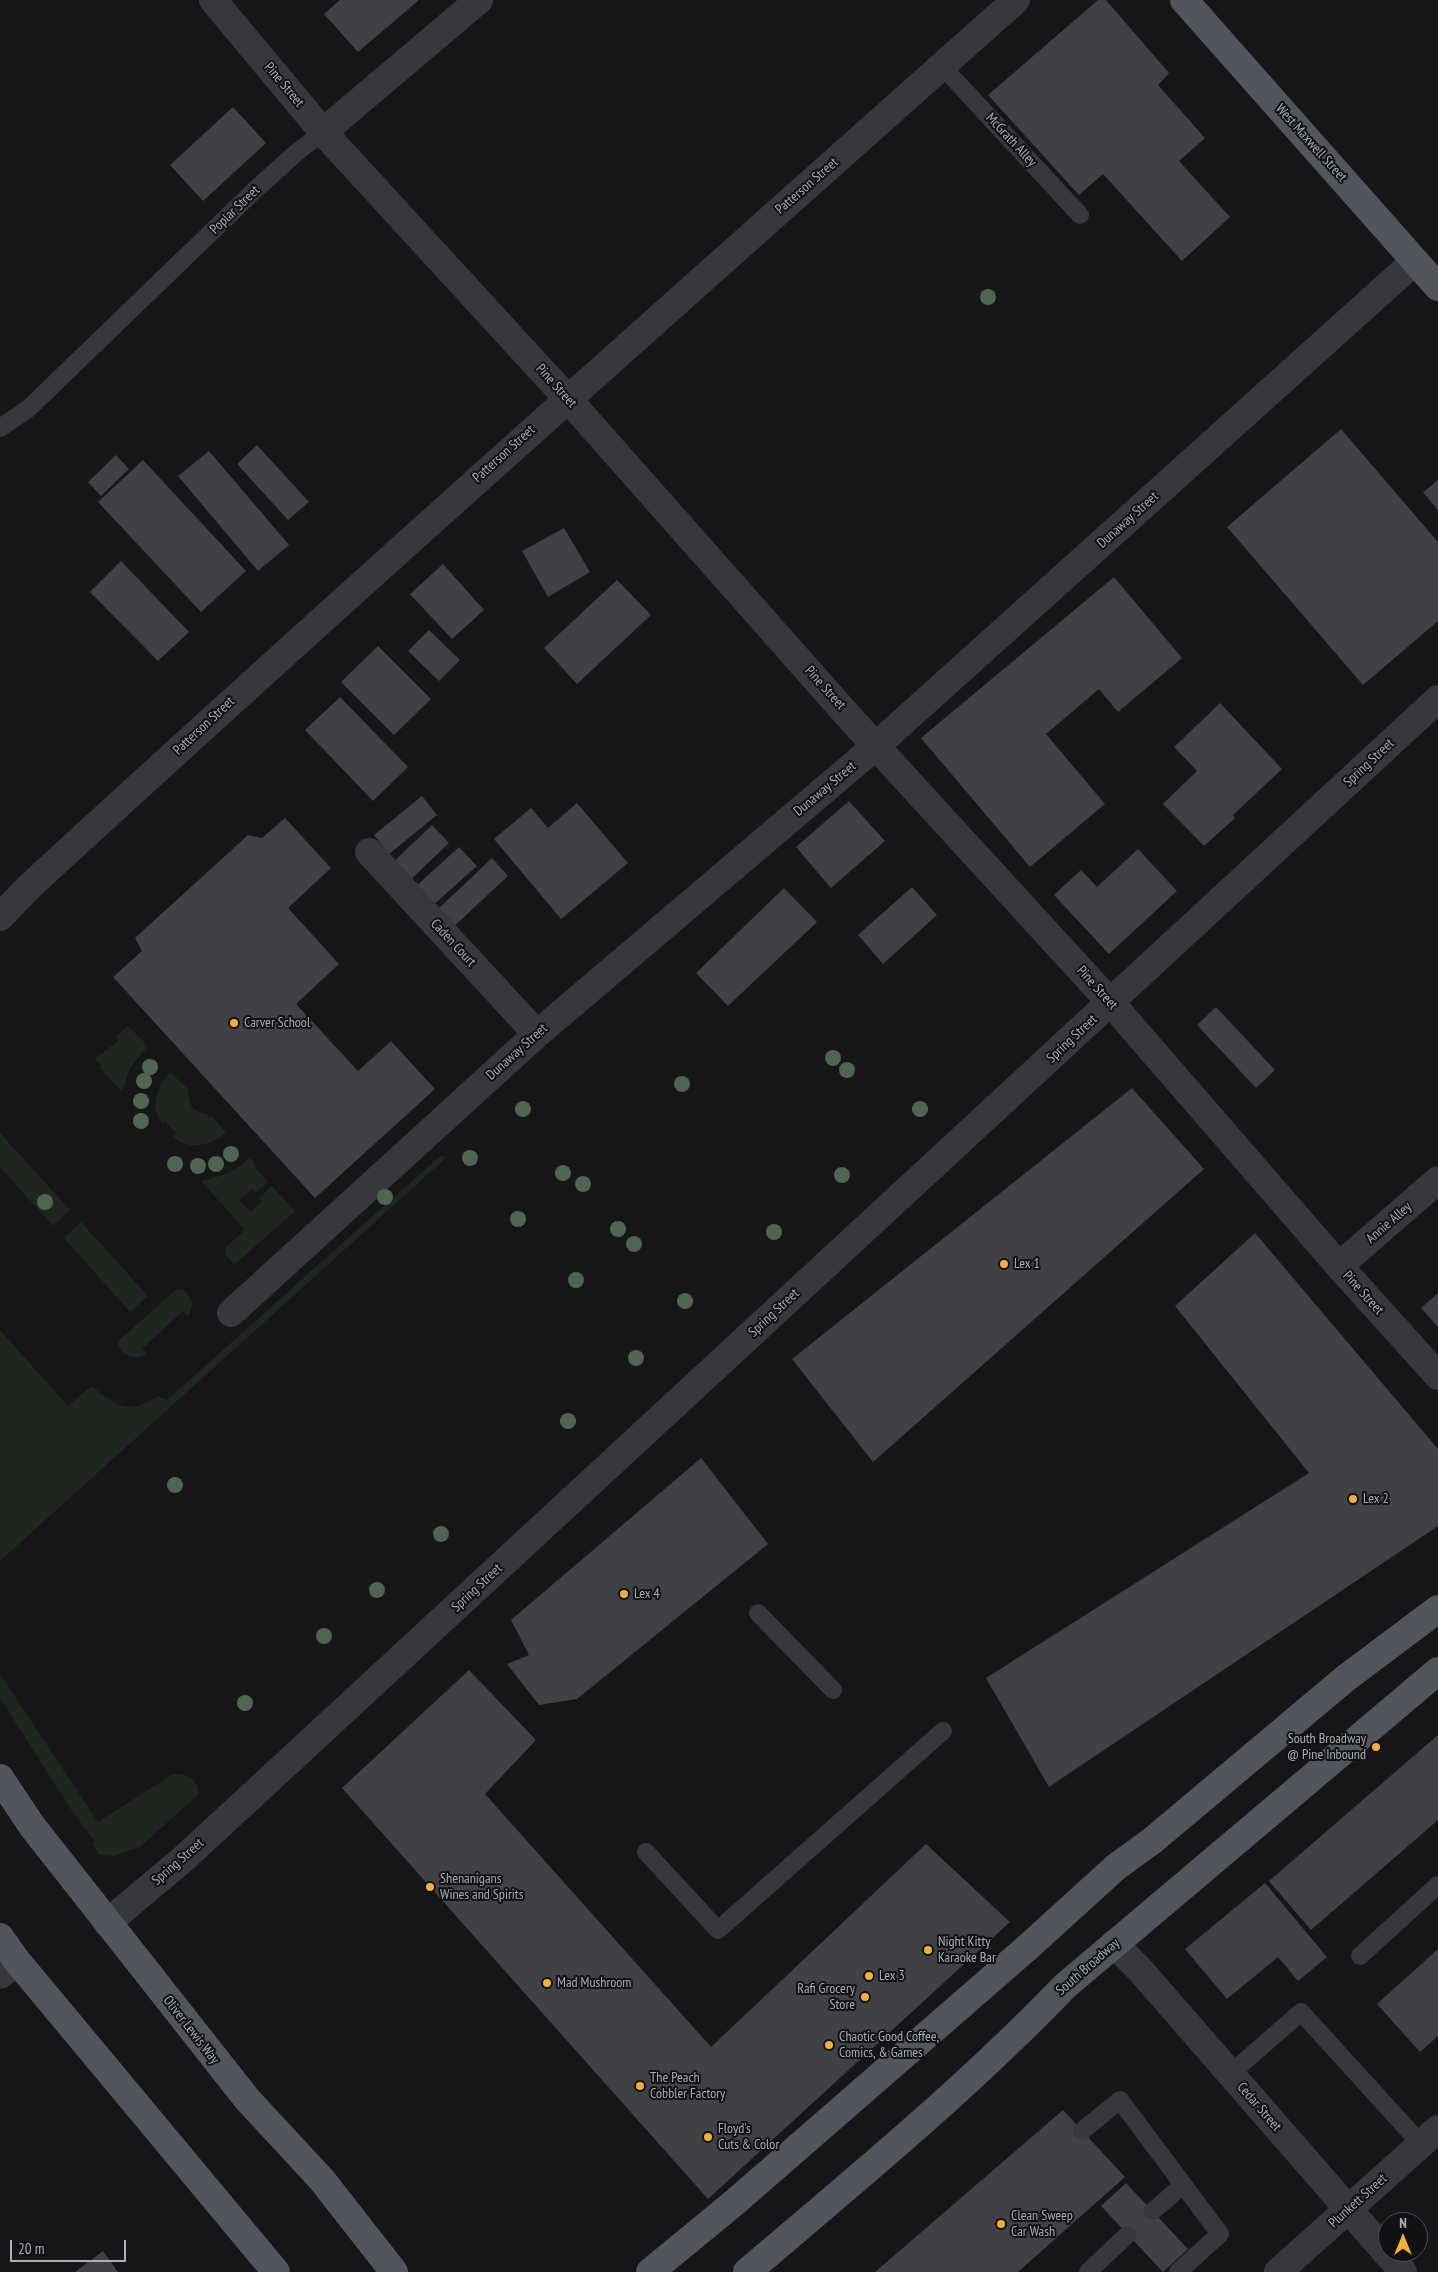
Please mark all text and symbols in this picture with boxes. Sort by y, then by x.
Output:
street label: Pine Street [260,59,308,111]
street label: West Maxwell Street [1272,101,1350,185]
street label: McGrath Alley [982,110,1040,170]
street label: Patterson Street [772,154,842,218]
street label: Poplar Street [207,182,263,238]
street label: Pine Street [532,361,580,411]
street label: Patterson Street [470,422,538,486]
street label: Dunaway Street [1094,488,1162,552]
street label: Pine Street [801,663,849,713]
street label: Patterson Street [170,693,238,759]
street label: Spring Street [1340,735,1398,791]
street label: Dunaway Street [790,758,860,820]
street label: Caden Court [427,916,479,970]
street label: Pine Street [1073,963,1121,1013]
street label: Spring Street [1043,1011,1101,1067]
place label: Carver School [244,1015,310,1031]
marker: Carver School [228,1017,240,1029]
street label: Dunaway Street [483,1020,551,1084]
street label: Annie Alley [1363,1199,1415,1247]
place label: Lex 1 [1014,1256,1040,1272]
marker: Lex 1 [998,1258,1010,1270]
street label: Pine Street [1339,1268,1387,1318]
street label: Spring Street [745,1285,803,1341]
place label: Lex 2 [1363,1491,1389,1507]
marker: Lex 2 [1347,1493,1359,1505]
street label: Spring Street [448,1560,506,1616]
place label: Lex 4 [634,1586,660,1602]
marker: Lex 4 [618,1588,630,1600]
place label: South Broadway @ Pine Inbound [1287,1731,1366,1764]
marker: South Broadway @ Pine Inbound [1370,1741,1382,1753]
street label: Spring Street [149,1835,207,1889]
place label: Shenanigans Wines and Spirits [440,1871,523,1904]
marker: Shenanigans Wines and Spirits [424,1881,436,1893]
place label: Night Kitty Karaoke Bar [938,1934,996,1966]
street label: South Broadway [1053,1935,1123,1999]
marker: Night Kitty Karaoke Bar [922,1944,934,1956]
place label: Lex 3 [879,1968,905,1984]
marker: Lex 3 [863,1970,875,1982]
place label: Mad Mushroom [557,1975,631,1991]
marker: Mad Mushroom [541,1977,553,1989]
place label: Rafi Grocery Store [797,1981,855,2014]
marker: Rafi Grocery Store [859,1991,871,2003]
street label: Oliver Lewis Way [159,1993,223,2067]
place label: Chaotic Good Coffee, Comics, & Games [839,2029,939,2062]
marker: Chaotic Good Coffee, Comics, & Games [823,2039,835,2051]
place label: The Peach Cobbler Factory [650,2070,725,2102]
street label: Cedar Street [1233,2079,1285,2135]
marker: The Peach Cobbler Factory [634,2080,646,2092]
place label: Floyd's Cuts & Color [718,2121,779,2154]
marker: Floyd's Cuts & Color [702,2131,714,2143]
street label: Plunkett Street [1325,2170,1391,2232]
place label: Clean Sweep Car Wash [1011,2208,1073,2240]
north arrow [1378,2212,1428,2262]
text: N [1399,2214,1407,2232]
marker: Clean Sweep Car Wash [995,2218,1007,2230]
scale bar [12,2230,129,2262]
text: 20 m [18,2239,44,2258]

